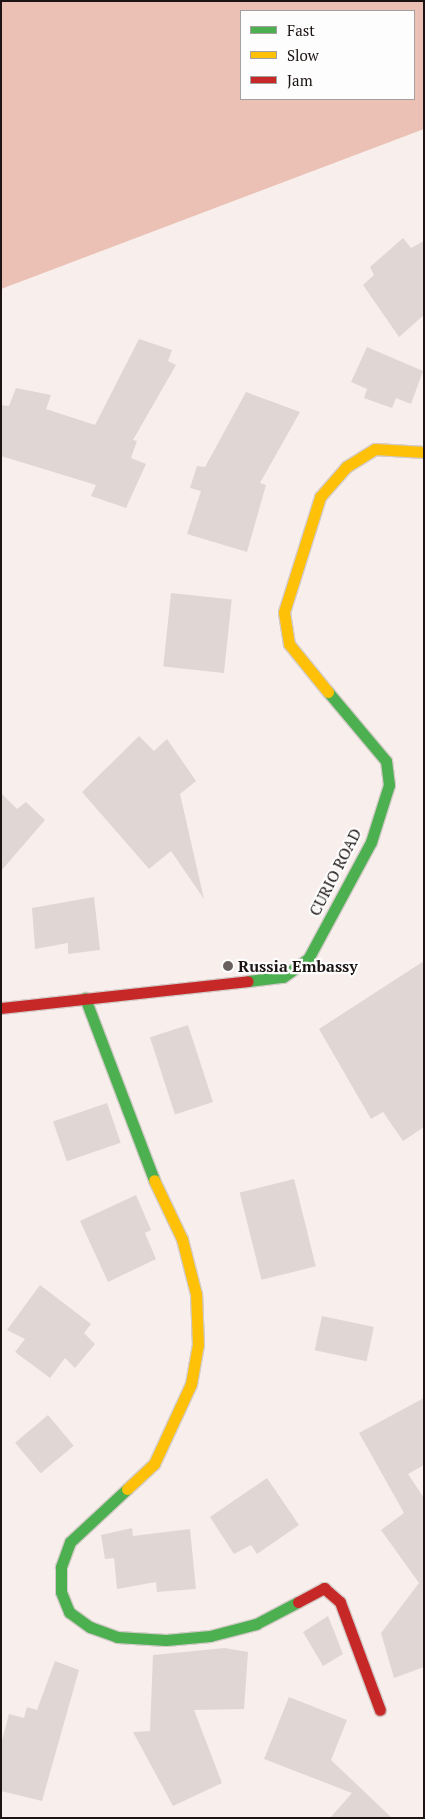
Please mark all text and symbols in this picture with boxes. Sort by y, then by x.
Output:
legend [240,10,415,100]
text: Fast [287,20,315,40]
text: Slow [287,45,319,65]
text: Jam [287,70,313,90]
street label: CURIO ROAD [305,825,365,919]
place label: Russia Embassy [238,956,358,976]
marker: Russia Embassy [222,960,234,972]

